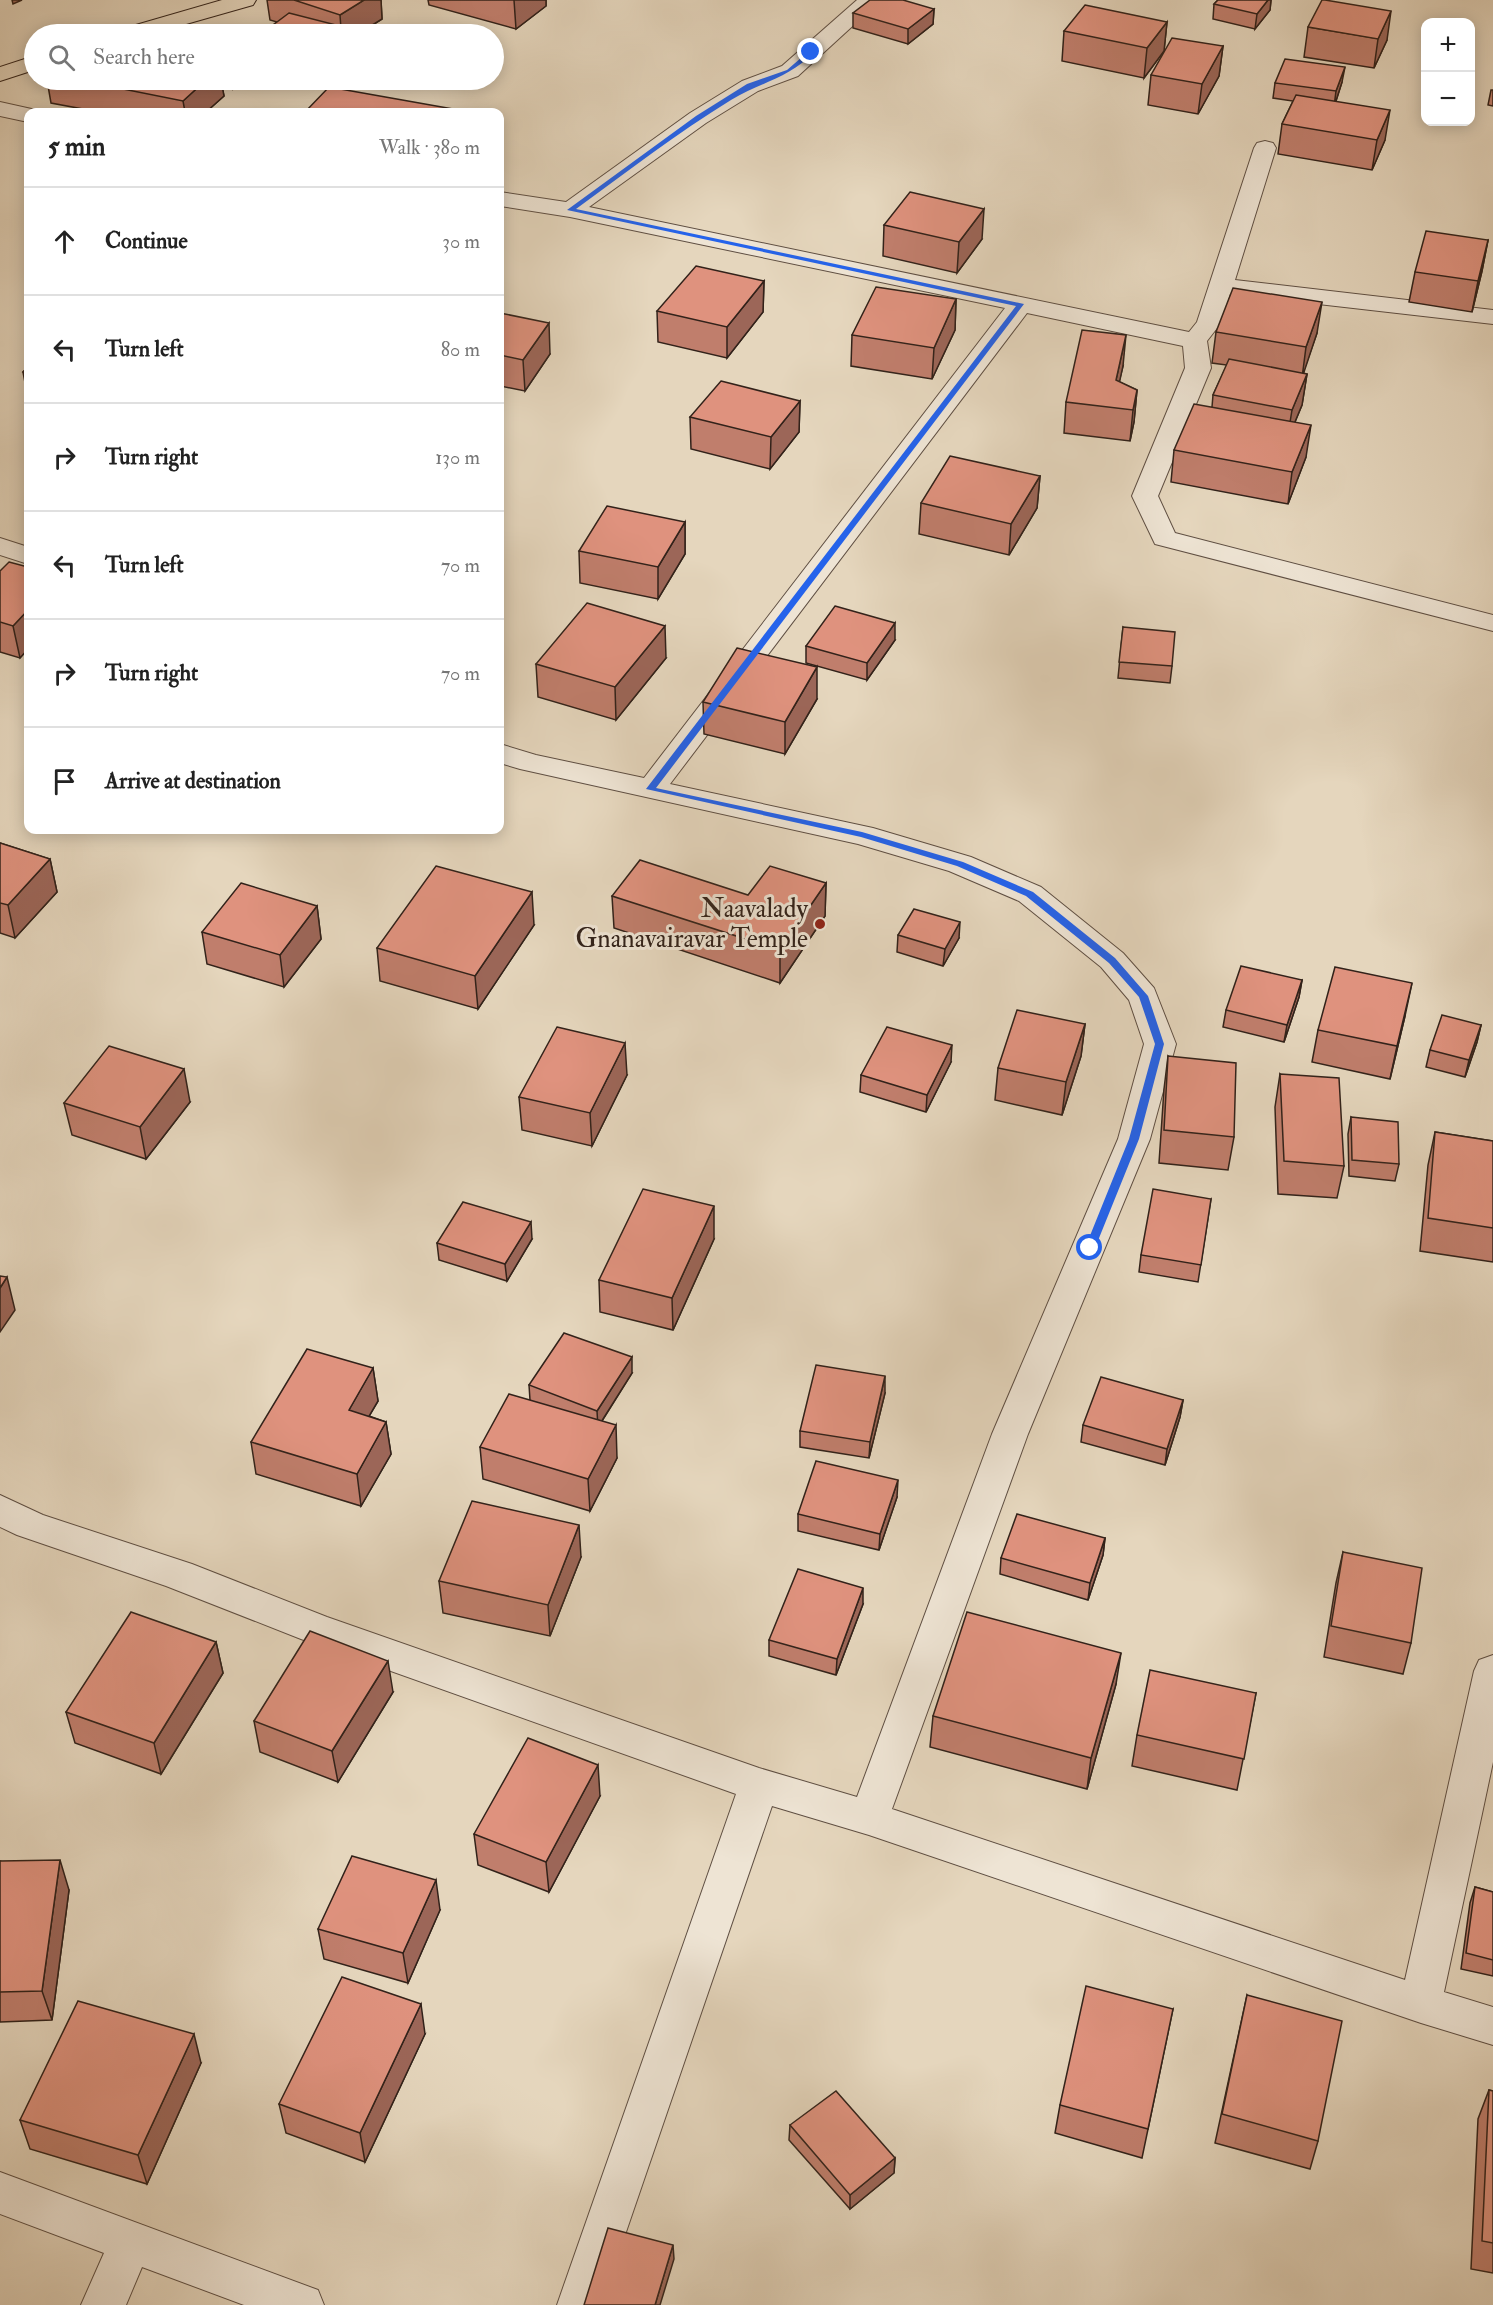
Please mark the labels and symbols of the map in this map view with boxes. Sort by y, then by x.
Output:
route end [797,38,823,64]
place label: Naavalady Gnanavairavar Temple [575,893,809,956]
marker: Naavalady Gnanavairavar Temple [813,917,827,931]
route start [1076,1234,1102,1260]

